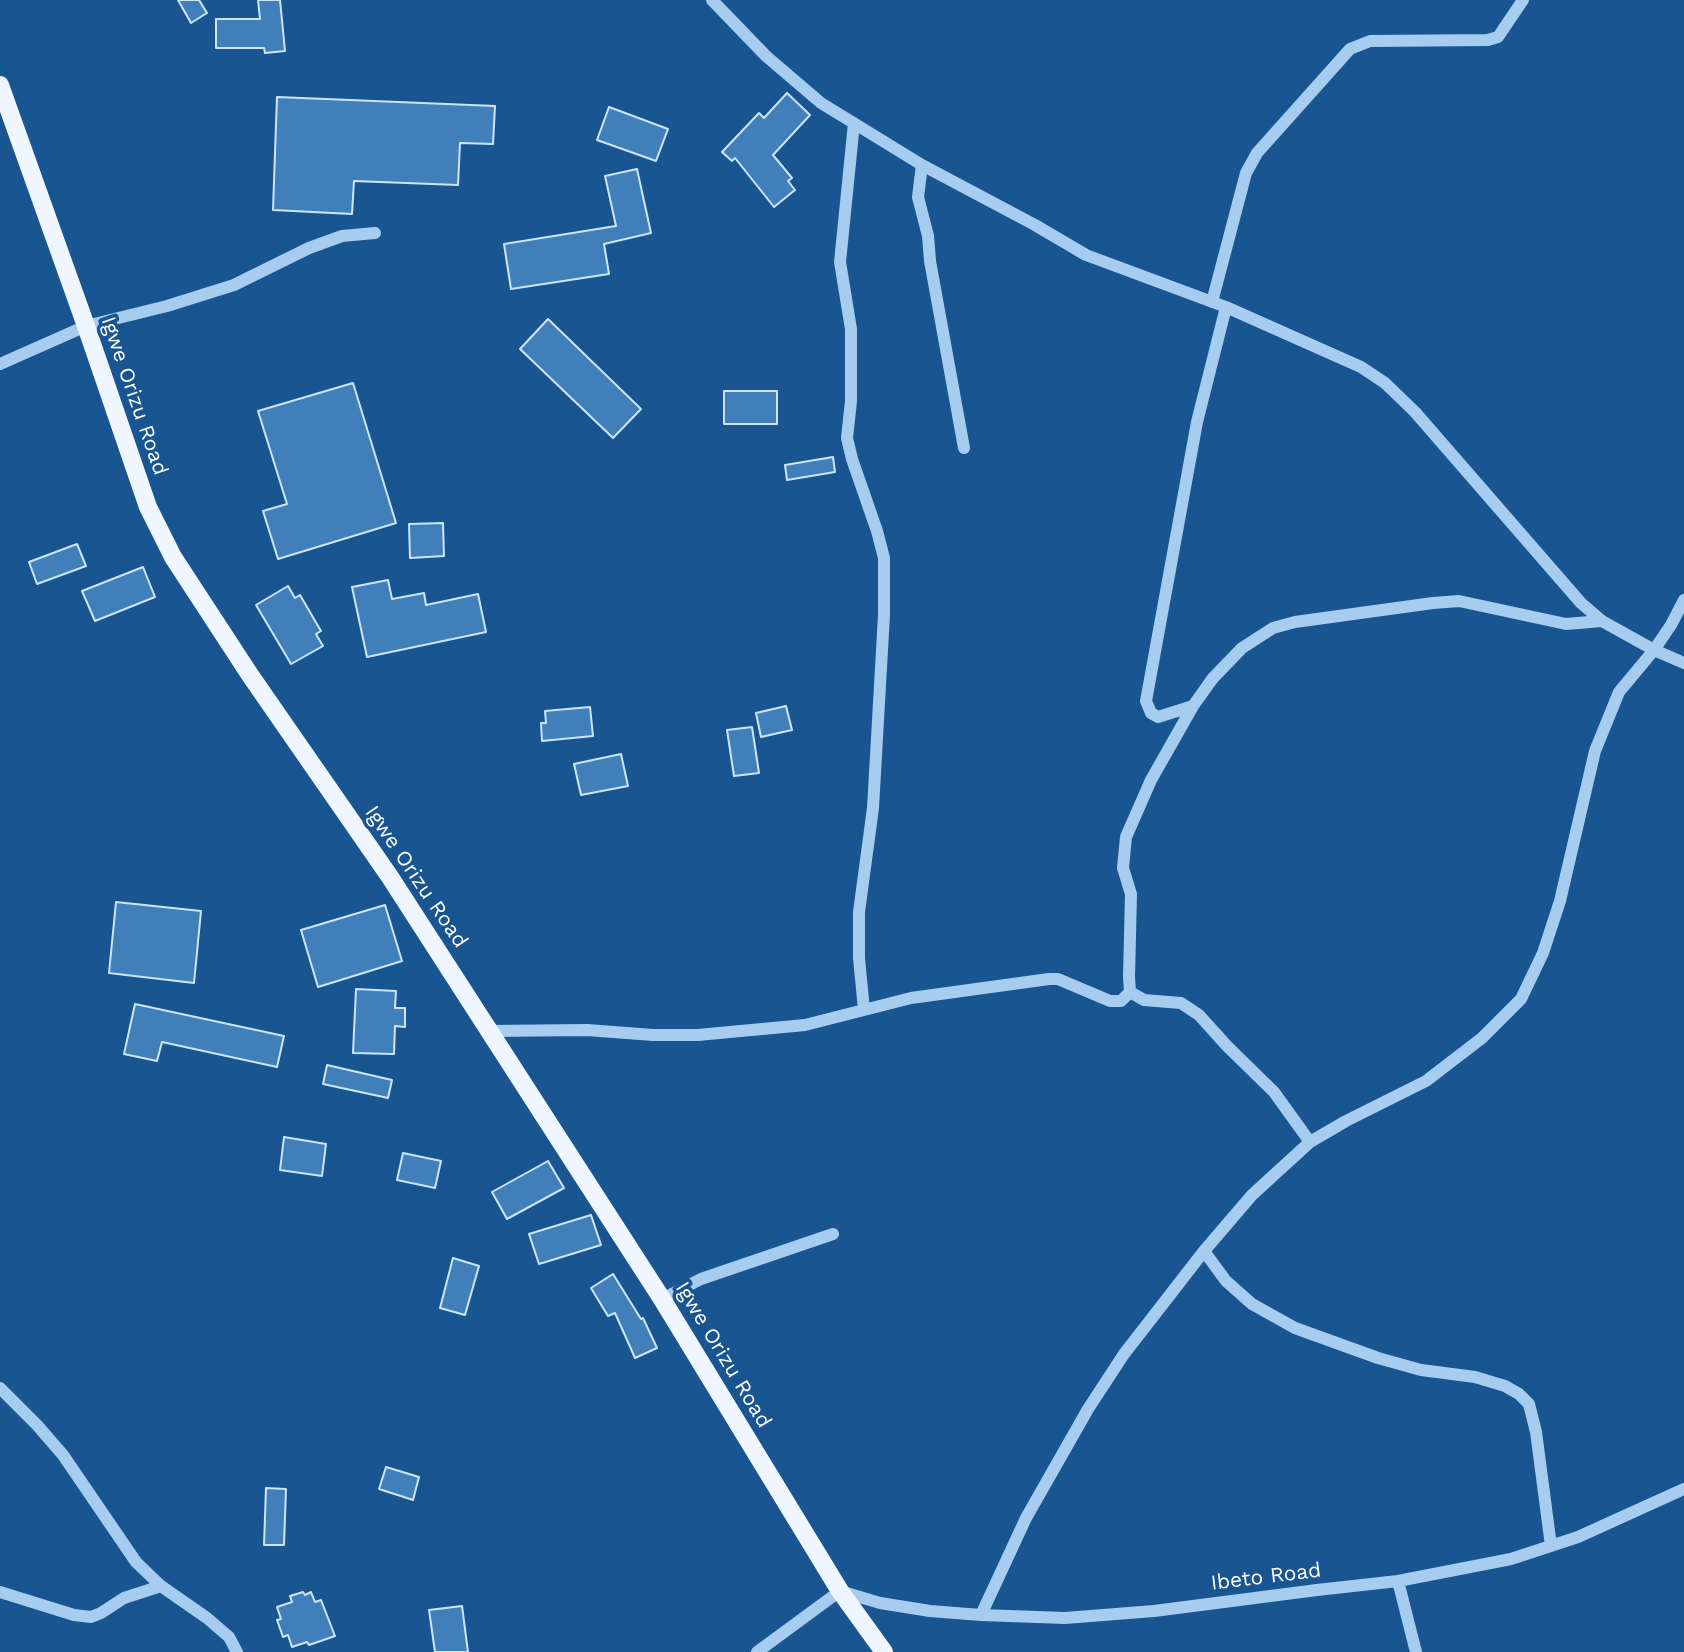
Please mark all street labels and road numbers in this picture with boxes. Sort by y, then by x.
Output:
street label: Igwe Orizu Road [95,314,173,478]
street label: Igwe Orizu Road [359,801,473,953]
street label: Igwe Orizu Road [670,1277,776,1433]
street label: Ibeto Road [1209,1558,1323,1596]

